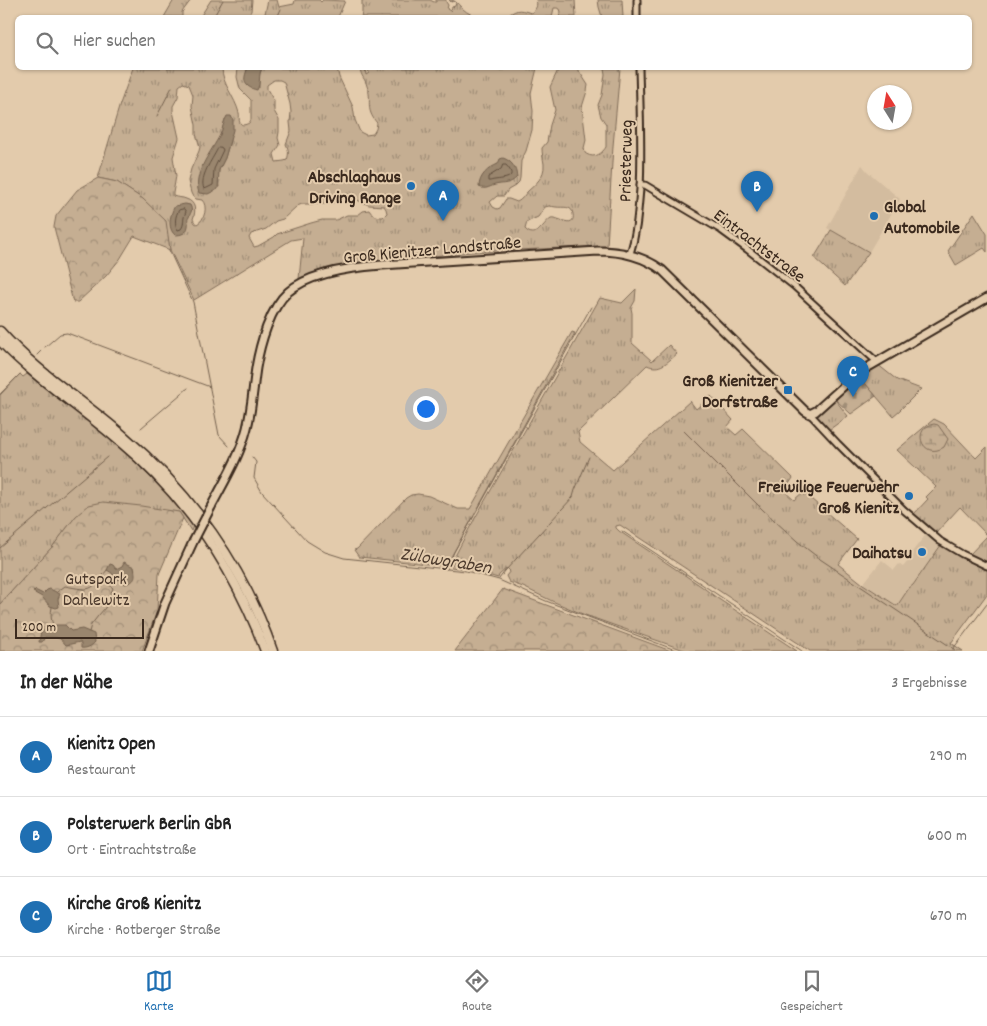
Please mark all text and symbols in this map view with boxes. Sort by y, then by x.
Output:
search box [15,15,972,70]
icon: search [33,29,61,57]
text: Hier suchen [73,29,156,56]
north arrow [867,85,912,130]
street label: Priesterweg [614,120,641,202]
place label: Abschlaghaus Driving Range [308,166,401,212]
pin: B [741,171,773,212]
marker: Abschlaghaus Driving Range [405,180,417,192]
pin: A [427,180,459,221]
place label: Global Automobile [884,196,960,242]
street label: Eintrachtstraße [707,204,810,290]
marker: Global Automobile [868,210,880,222]
street label: Groß Kienitzer Landstraße [342,231,522,272]
pin: C [837,356,869,397]
place label: Groß Kienitzer Dorfstraße [682,370,778,416]
marker: Groß Kienitzer Dorfstraße [782,384,794,396]
your location [413,396,439,422]
place label: Freiwilige Feuerwehr Groß Kienitz [758,476,899,522]
marker: Freiwilige Feuerwehr Groß Kienitz [903,490,915,502]
water label: Zülowgraben [398,542,494,583]
place label: Daihatsu [852,542,912,567]
marker: Daihatsu [916,546,928,558]
park label: Gutspark Dahlewitz [63,568,129,614]
scale bar [15,616,144,639]
text: 200 m [22,618,56,638]
text: In der Nähe [20,669,112,699]
text: 3 Ergebnisse [891,672,967,695]
text: Kienitz Open [67,732,155,759]
text: A [32,745,40,768]
text: 290 m [929,745,967,768]
text: Restaurant [67,759,136,782]
text: Polsterwerk Berlin GbR [67,812,231,839]
text: B [32,825,40,848]
text: 600 m [927,825,967,848]
text: Ort · Eintrachtstraße [67,839,196,862]
text: Kirche Groß Kienitz [67,892,201,919]
text: C [32,905,40,928]
text: 670 m [930,905,967,928]
text: Kirche · Rotberger Straße [67,919,220,942]
tab: Karte [144,967,174,1017]
tab: Route [462,967,492,1017]
tab: Gespeichert [780,967,843,1017]

